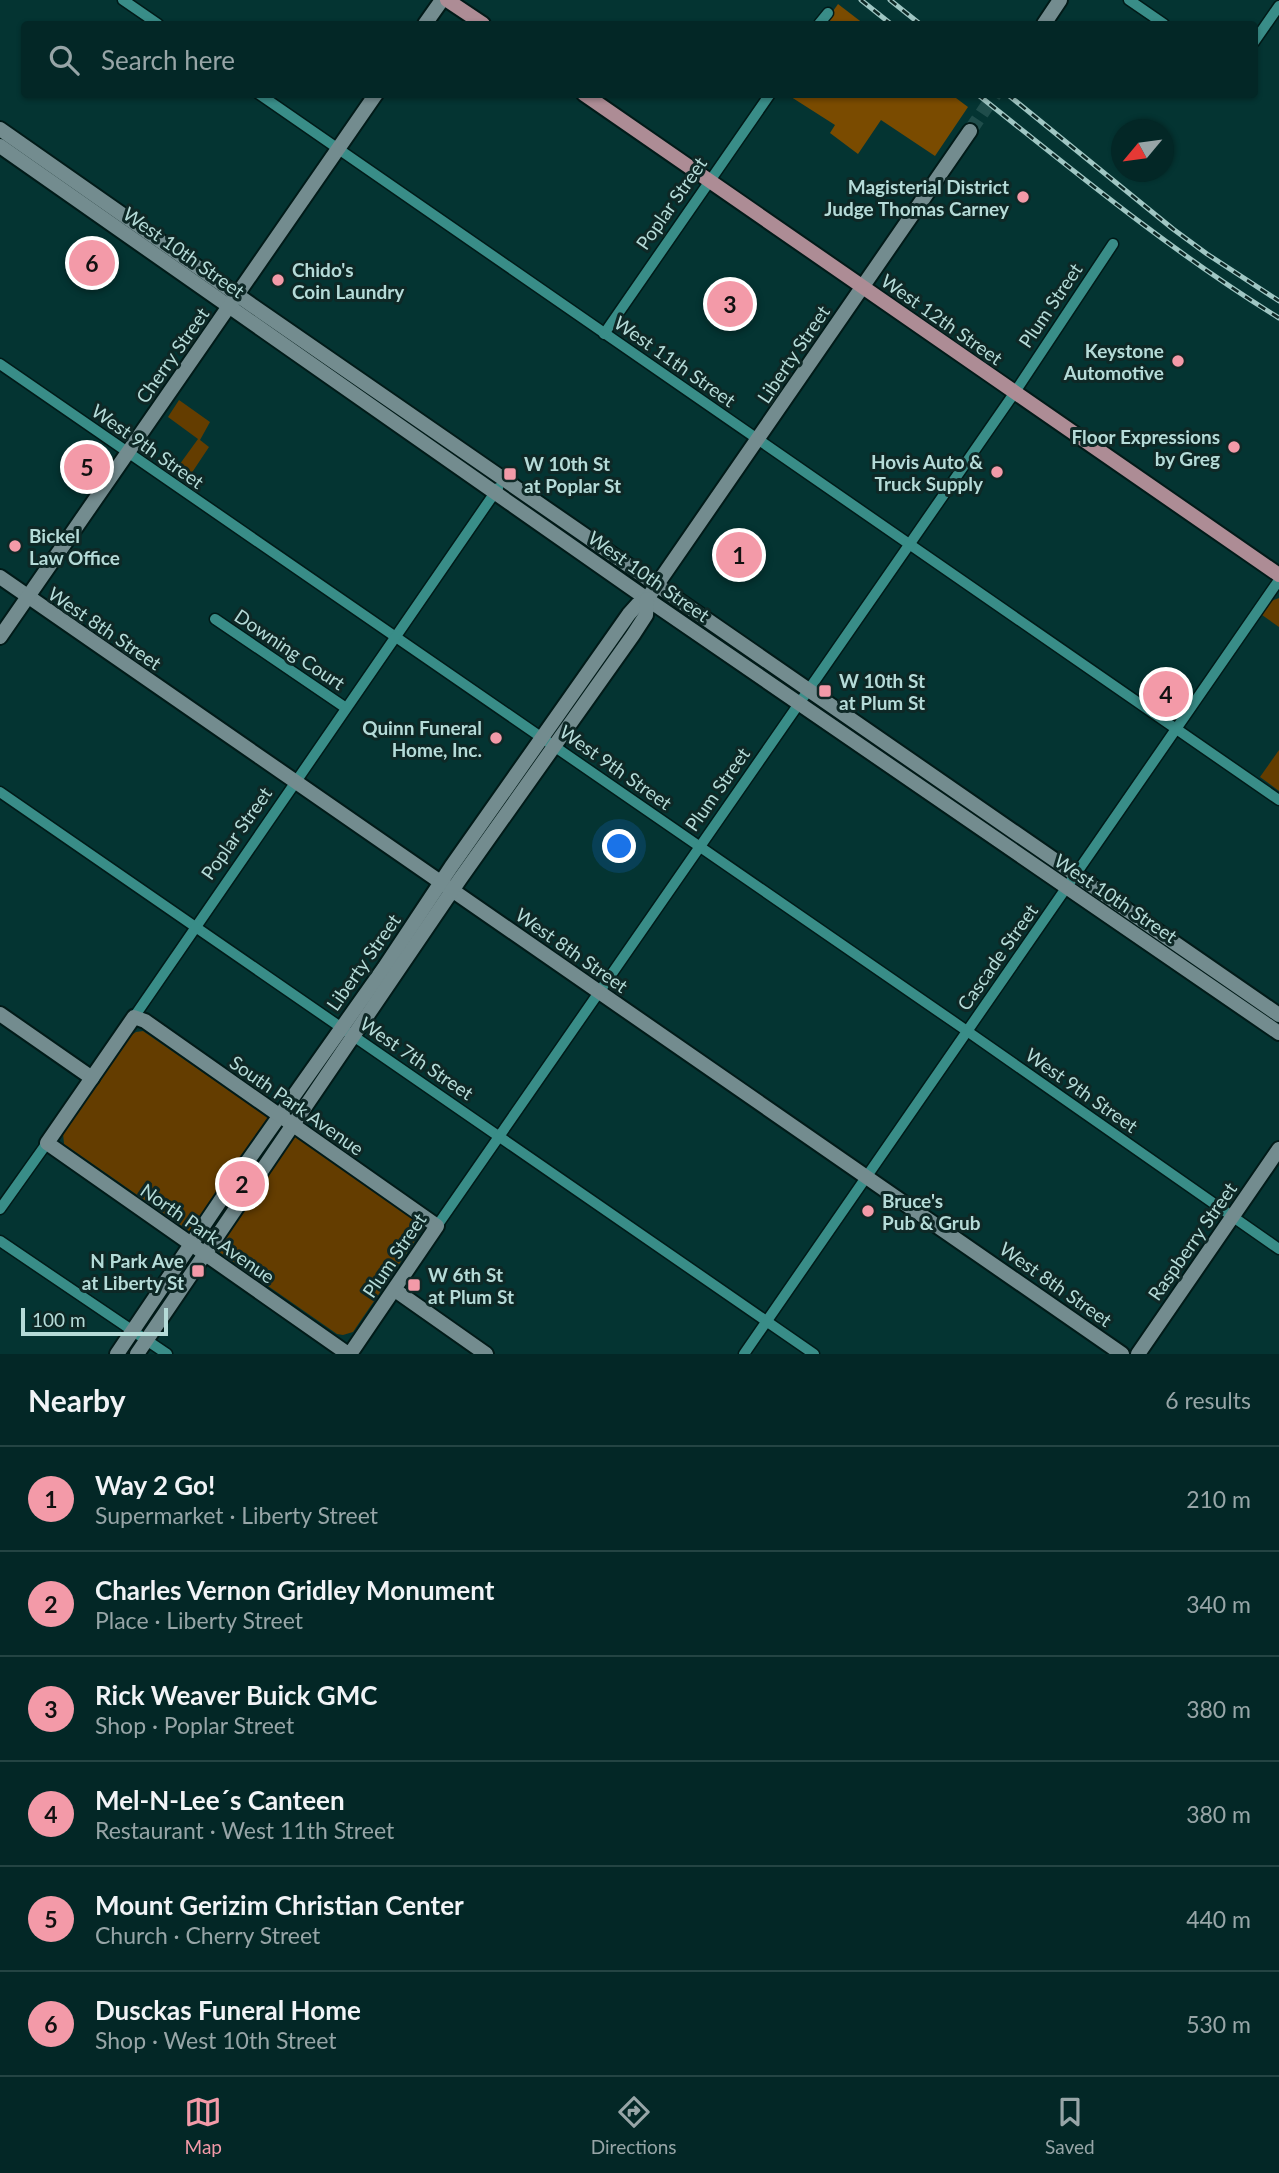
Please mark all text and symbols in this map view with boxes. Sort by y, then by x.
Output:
search box [21,21,1258,98]
icon: search [45,41,83,79]
text: Search here [101,44,235,76]
north arrow [1111,119,1174,182]
street label: Poplar Street [631,152,711,254]
place label: Magisterial District Judge Thomas Carney [824,175,1010,220]
marker: Magisterial District Judge Thomas Carney [1015,189,1031,205]
street label: West 10th Street [119,202,249,303]
pin: 6 [69,237,115,289]
place label: Chido's Coin Laundry [292,258,405,303]
street label: Plum Street [1013,258,1087,352]
street label: West 12th Street [877,269,1007,370]
marker: Chido's Coin Laundry [270,272,286,288]
pin: 3 [707,278,753,330]
street label: Liberty Street [752,301,834,407]
street label: Cherry Street [131,303,213,407]
street label: West 11th Street [610,311,740,412]
place label: Keystone Automotive [1063,339,1164,384]
marker: Keystone Automotive [1170,353,1186,369]
street label: West 9th Street [87,399,209,493]
place label: Floor Expressions by Greg [1071,425,1220,470]
marker: Floor Expressions by Greg [1226,439,1242,455]
pin: 5 [64,441,110,493]
place label: Hovis Auto & Truck Supply [871,450,984,495]
place label: W 10th St at Poplar St [524,452,621,497]
marker: Hovis Auto & Truck Supply [989,464,1005,480]
marker: W 10th St at Poplar St [502,466,518,482]
place label: Bickel Law Office [29,524,120,569]
street label: West 10th Street [584,526,714,627]
pin: 1 [716,529,762,581]
marker: Bickel Law Office [7,538,23,554]
street label: West 8th Street [44,582,166,675]
street label: Downing Court [231,604,350,694]
pin: 4 [1143,668,1189,720]
place label: W 10th St at Plum St [839,669,925,714]
marker: W 10th St at Plum St [817,683,833,699]
place label: Quinn Funeral Home, Inc. [362,716,482,761]
street label: West 9th Street [555,720,677,814]
marker: Quinn Funeral Home, Inc. [488,730,504,746]
street label: Plum Street [680,743,754,835]
street label: Poplar Street [196,782,276,884]
your location [602,829,636,863]
street label: West 10th Street [1050,849,1182,948]
street label: Cascade Street [952,899,1042,1015]
street label: West 8th Street [511,903,633,997]
street label: Liberty Street [321,909,405,1015]
street label: West 7th Street [356,1012,478,1105]
street label: West 9th Street [1021,1043,1143,1137]
street label: South Park Avenue [226,1050,368,1160]
pin: 2 [219,1158,265,1210]
street label: Raspberry Street [1143,1177,1241,1304]
street label: North Park Avenue [137,1178,279,1288]
place label: Bruce's Pub & Grub [882,1189,981,1234]
marker: Bruce's Pub & Grub [860,1203,876,1219]
street label: Plum Street [357,1208,431,1302]
street label: West 8th Street [995,1237,1117,1331]
place label: N Park Ave at Liberty St [82,1249,184,1294]
marker: N Park Ave at Liberty St [190,1263,206,1279]
place label: W 6th St at Plum St [428,1263,514,1308]
marker: W 6th St at Plum St [406,1277,422,1293]
scale bar [21,1305,168,1337]
text: 100 m [32,1308,86,1331]
text: Nearby [28,1382,126,1418]
text: 6 results [1165,1386,1251,1414]
text: Way 2 Go! [95,1469,215,1501]
text: 1 [44,1485,58,1513]
text: 210 m [1186,1485,1251,1513]
text: Supermarket · Liberty Street [95,1501,378,1529]
text: Charles Vernon Gridley Monument [95,1574,494,1606]
text: 2 [44,1590,58,1618]
text: 340 m [1186,1590,1251,1618]
text: Place · Liberty Street [95,1606,303,1634]
text: Rick Weaver Buick GMC [95,1679,377,1711]
text: 3 [44,1695,58,1723]
text: 380 m [1186,1695,1251,1723]
text: Shop · Poplar Street [95,1711,294,1739]
text: Mel-N-Lee´s Canteen [95,1784,345,1816]
text: 4 [44,1800,58,1828]
text: 380 m [1186,1800,1251,1828]
text: Restaurant · West 11th Street [95,1816,394,1844]
text: Mount Gerizim Christian Center [95,1889,464,1921]
text: 5 [44,1905,58,1933]
text: 440 m [1186,1905,1251,1933]
text: Church · Cherry Street [95,1921,320,1949]
text: Dusckas Funeral Home [95,1994,361,2026]
text: 6 [44,2010,58,2038]
text: 530 m [1186,2010,1251,2038]
text: Shop · West 10th Street [95,2026,336,2054]
tab: Map [184,2093,222,2158]
tab: Directions [591,2093,677,2158]
tab: Saved [1045,2093,1095,2158]

